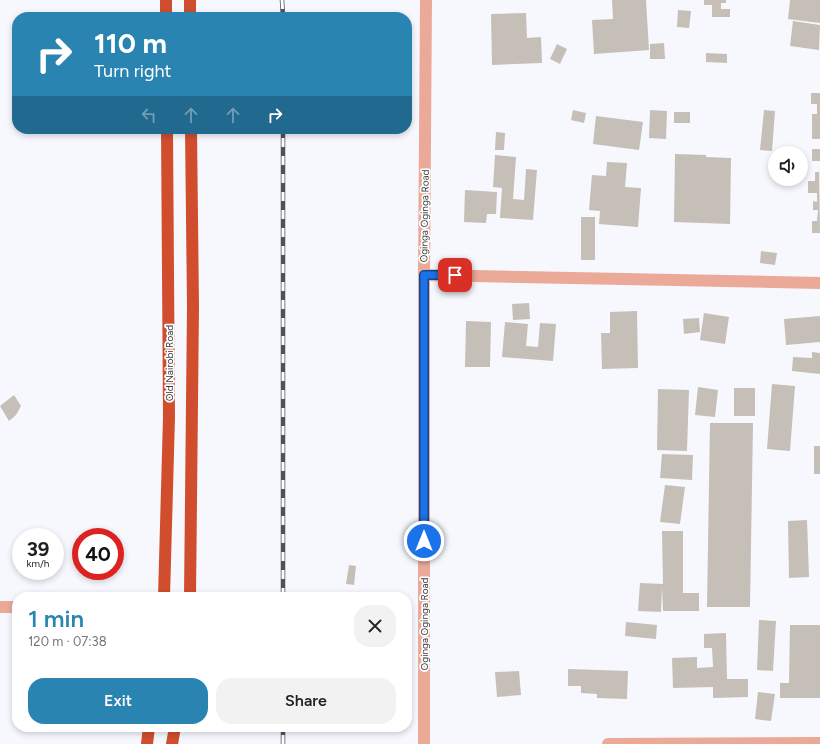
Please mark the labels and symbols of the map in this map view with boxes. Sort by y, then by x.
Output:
street label: Oginga Oginga Road [417,169,432,263]
pin [438,258,472,292]
street label: Old Nairobi Road [163,325,176,401]
position arrow [403,520,445,562]
speed limit sign: 40 [72,528,124,580]
street label: Oginga Oginga Road [418,577,431,670]

